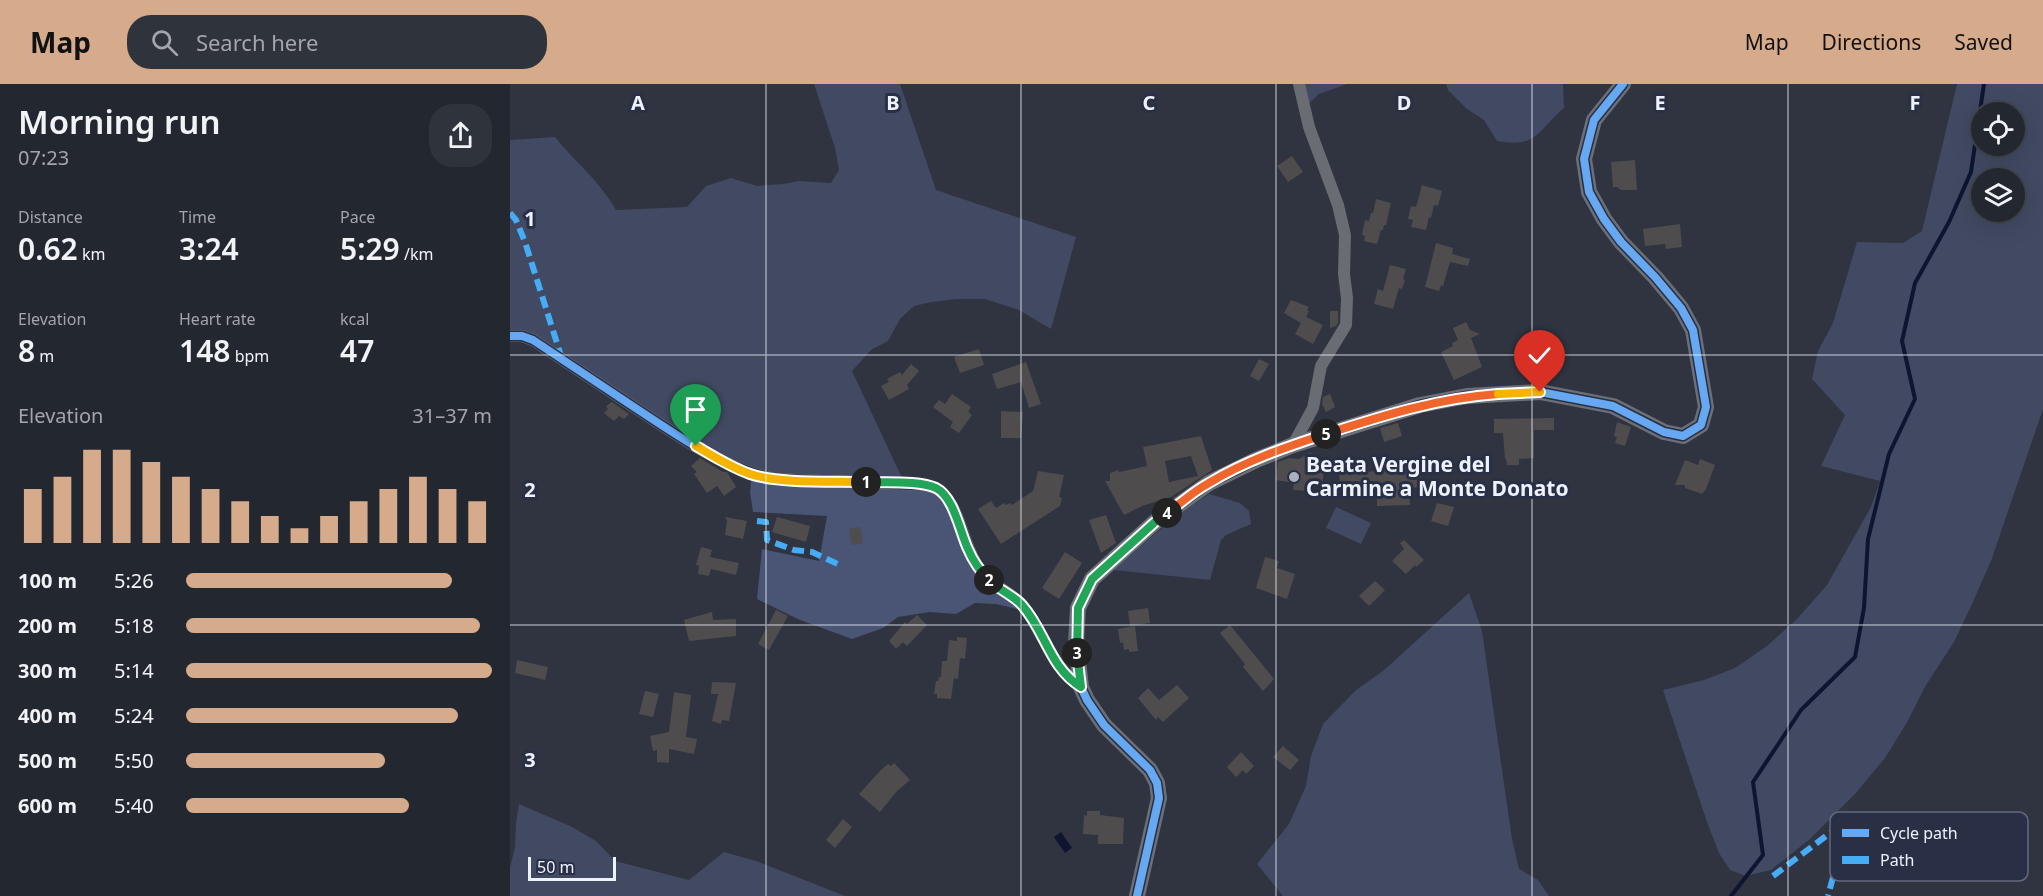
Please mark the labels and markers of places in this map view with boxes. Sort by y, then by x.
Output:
pin [1514,330,1565,392]
pin [670,384,721,446]
pin: 5 [1311,419,1341,449]
place label: Beata Vergine del Carmine a Monte Donato [1306,450,1569,502]
pin: 1 [851,467,881,497]
marker: Beata Vergine del Carmine a Monte Donato [1287,470,1301,484]
pin: 4 [1152,498,1182,528]
pin: 2 [974,565,1004,595]
pin: 3 [1062,638,1092,668]

